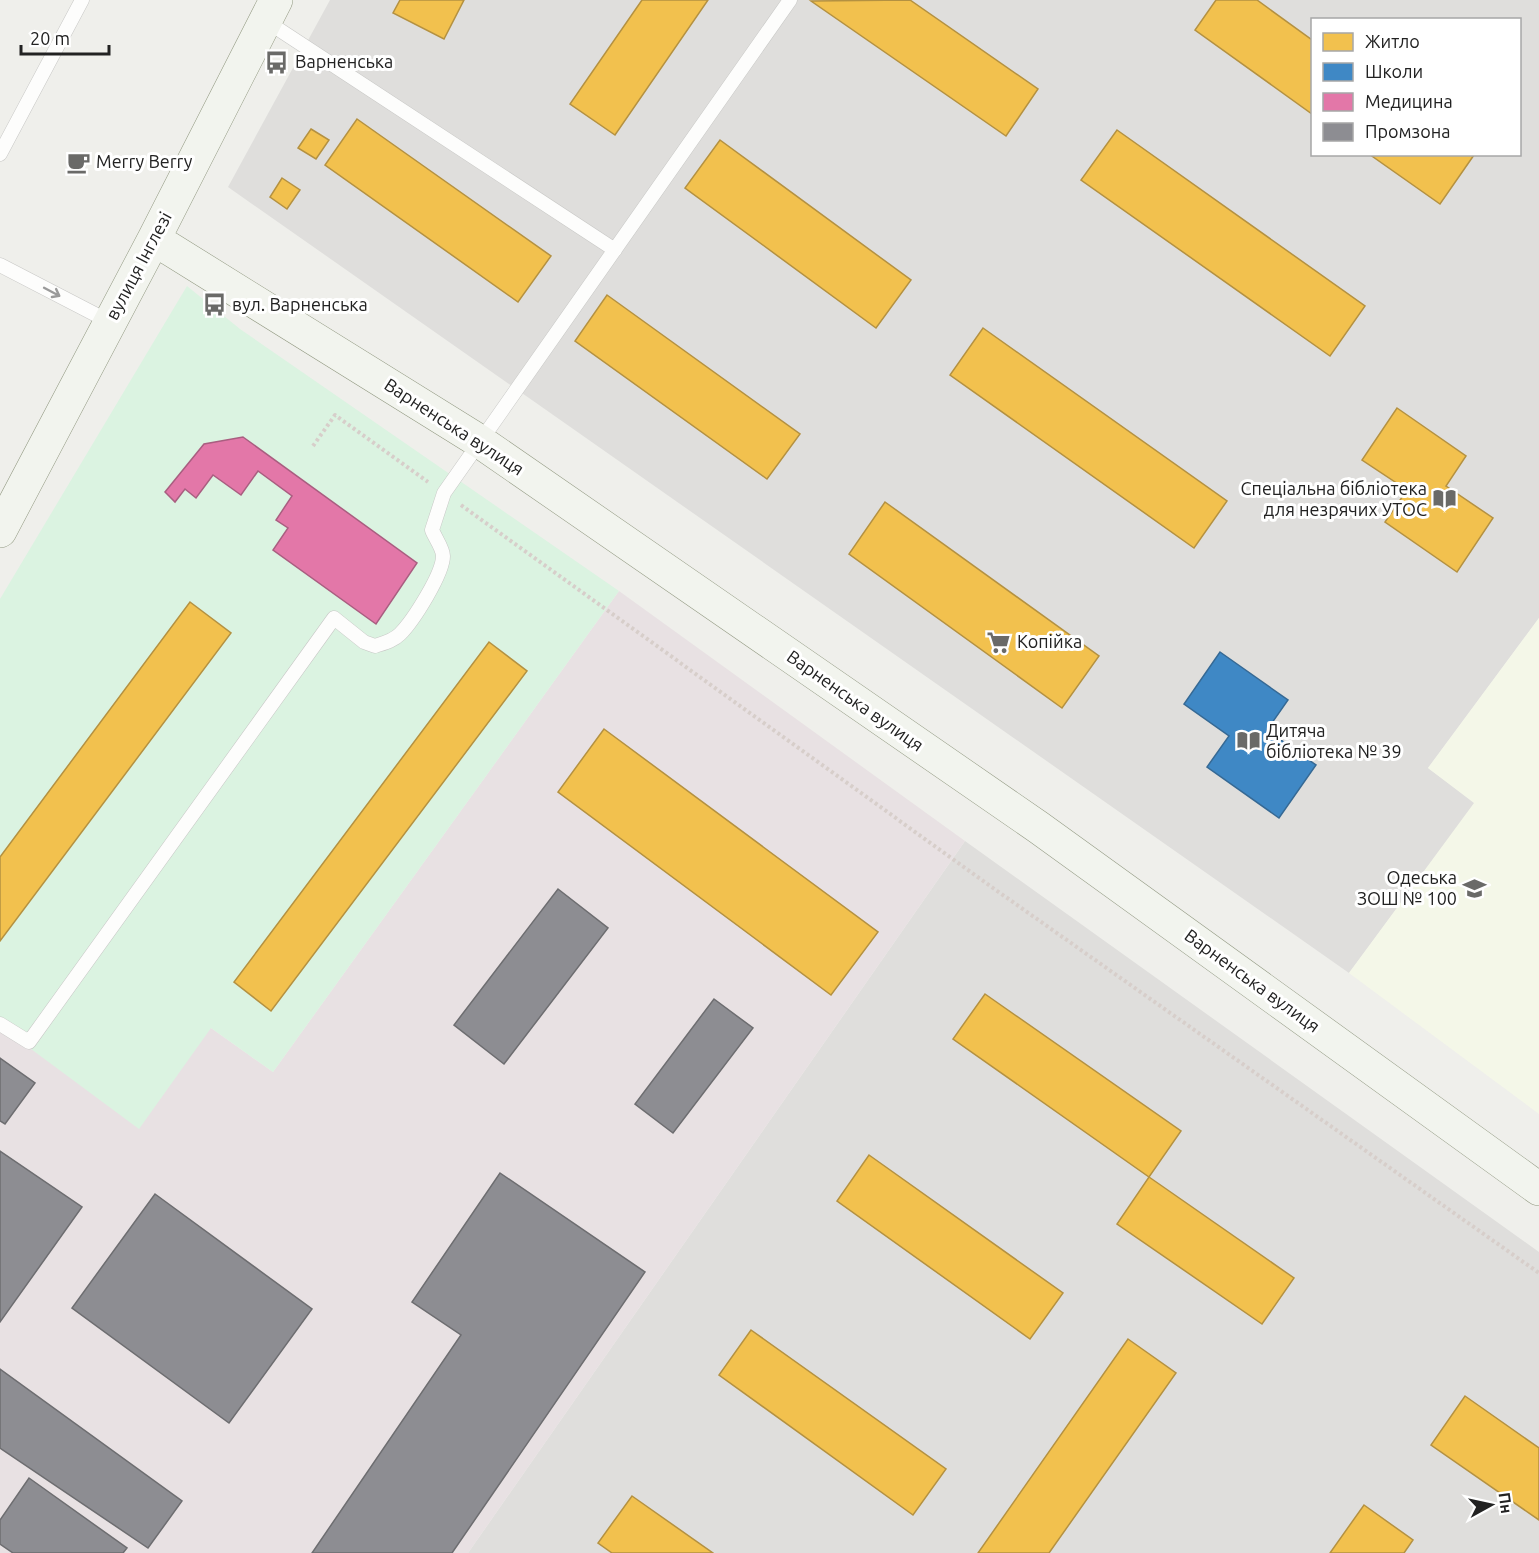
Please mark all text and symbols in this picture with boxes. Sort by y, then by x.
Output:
scale bar [21,18,110,56]
legend [1311,18,1521,156]
text: 20 m [30,28,70,48]
text: Житло [1365,31,1420,51]
bus stop icon: Варненська [264,49,290,75]
place label: Варненська [295,51,393,71]
text: Школи [1365,61,1423,81]
text: Медицина [1365,91,1453,111]
text: Промзона [1365,121,1450,141]
cafe icon: Merry Berry [65,149,91,175]
place label: Merry Berry [96,151,193,171]
street label: вулиця Інглезі [101,208,175,323]
one-way arrow [42,287,60,298]
bus stop icon: вул. Варненська [201,292,227,318]
place label: вул. Варненська [232,294,368,314]
street label: Варненська вулиця [381,374,528,479]
place label: Спеціальна бібліотека для незрячих УТОС [1241,478,1427,519]
library icon: Спеціальна бібліотека для незрячих УТОС [1432,486,1458,512]
supermarket icon: Копійка [986,629,1012,655]
place label: Копійка [1017,631,1082,651]
street label: Варненська вулиця [783,645,928,755]
place label: Дитяча бібліотека № 39 [1266,720,1402,761]
library icon: Дитяча бібліотека № 39 [1235,728,1261,754]
place label: Одеська ЗОШ № 100 [1357,867,1457,908]
school or university icon: Одеська ЗОШ № 100 [1462,875,1488,901]
street label: Варненська вулиця [1181,924,1324,1036]
north arrow [1461,1475,1521,1535]
text: Пн [1495,1491,1516,1515]

